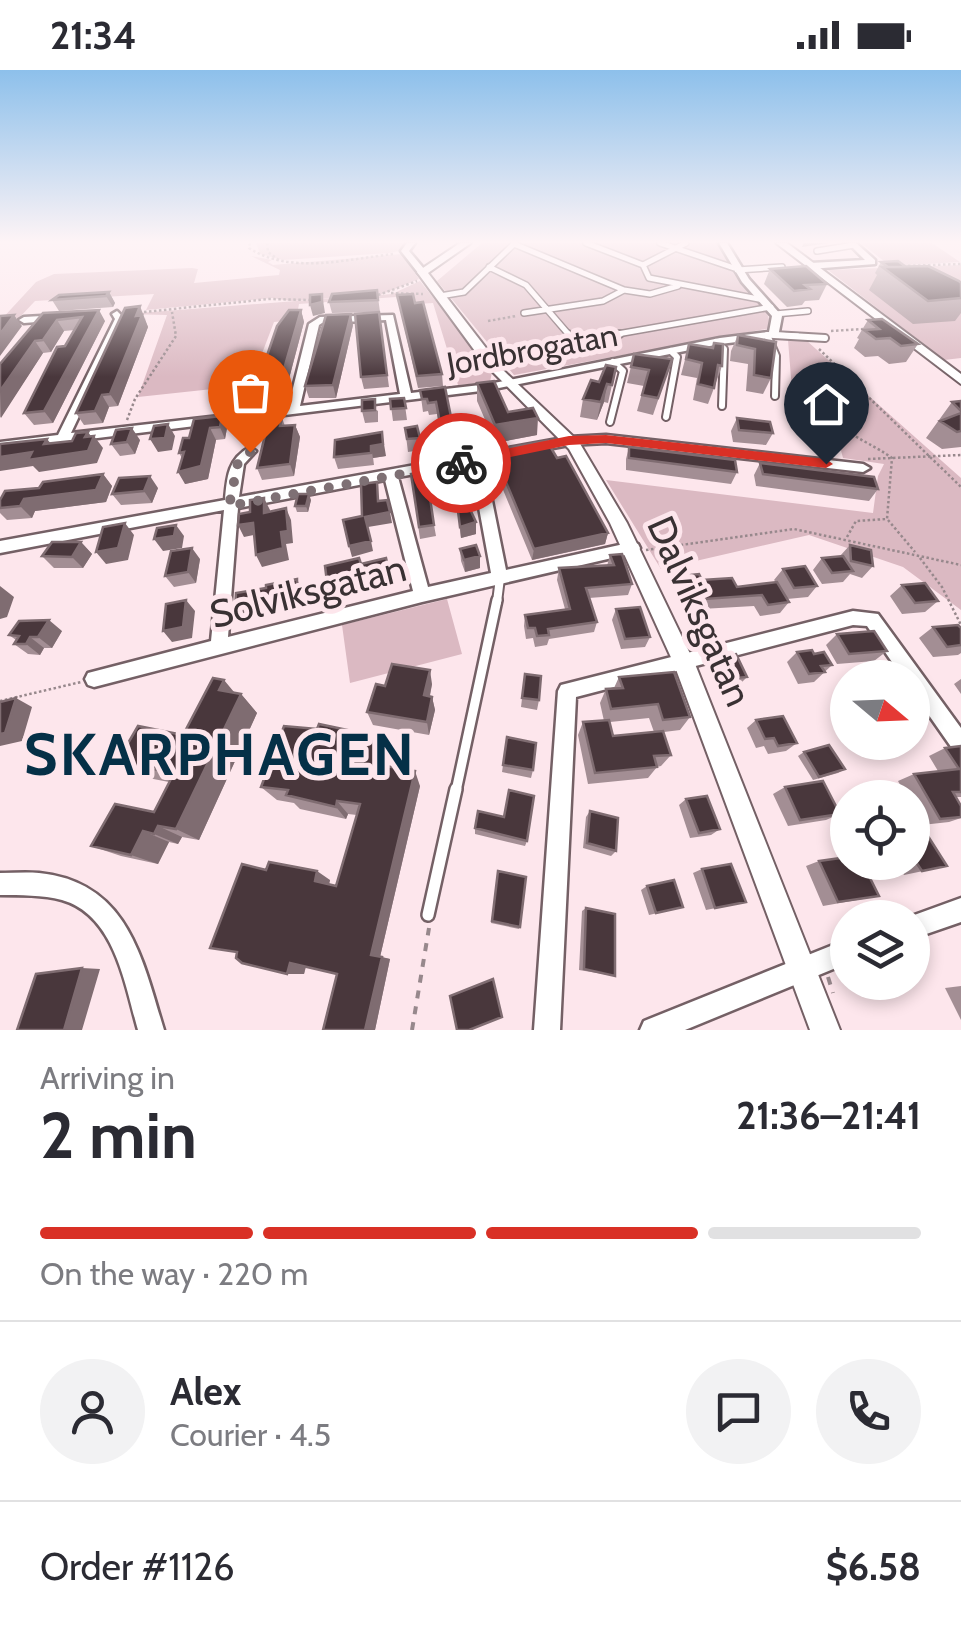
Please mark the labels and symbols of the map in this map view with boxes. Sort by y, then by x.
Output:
street label: Jordbrogatan [443,315,620,383]
pin [208,350,293,453]
pin [784,362,869,465]
courier [411,413,511,513]
street label: Dalviksgatan [637,509,763,713]
street label: Solviksgatan [205,544,411,638]
north arrow [830,660,930,760]
district label: SKARPHAGEN [24,719,416,790]

